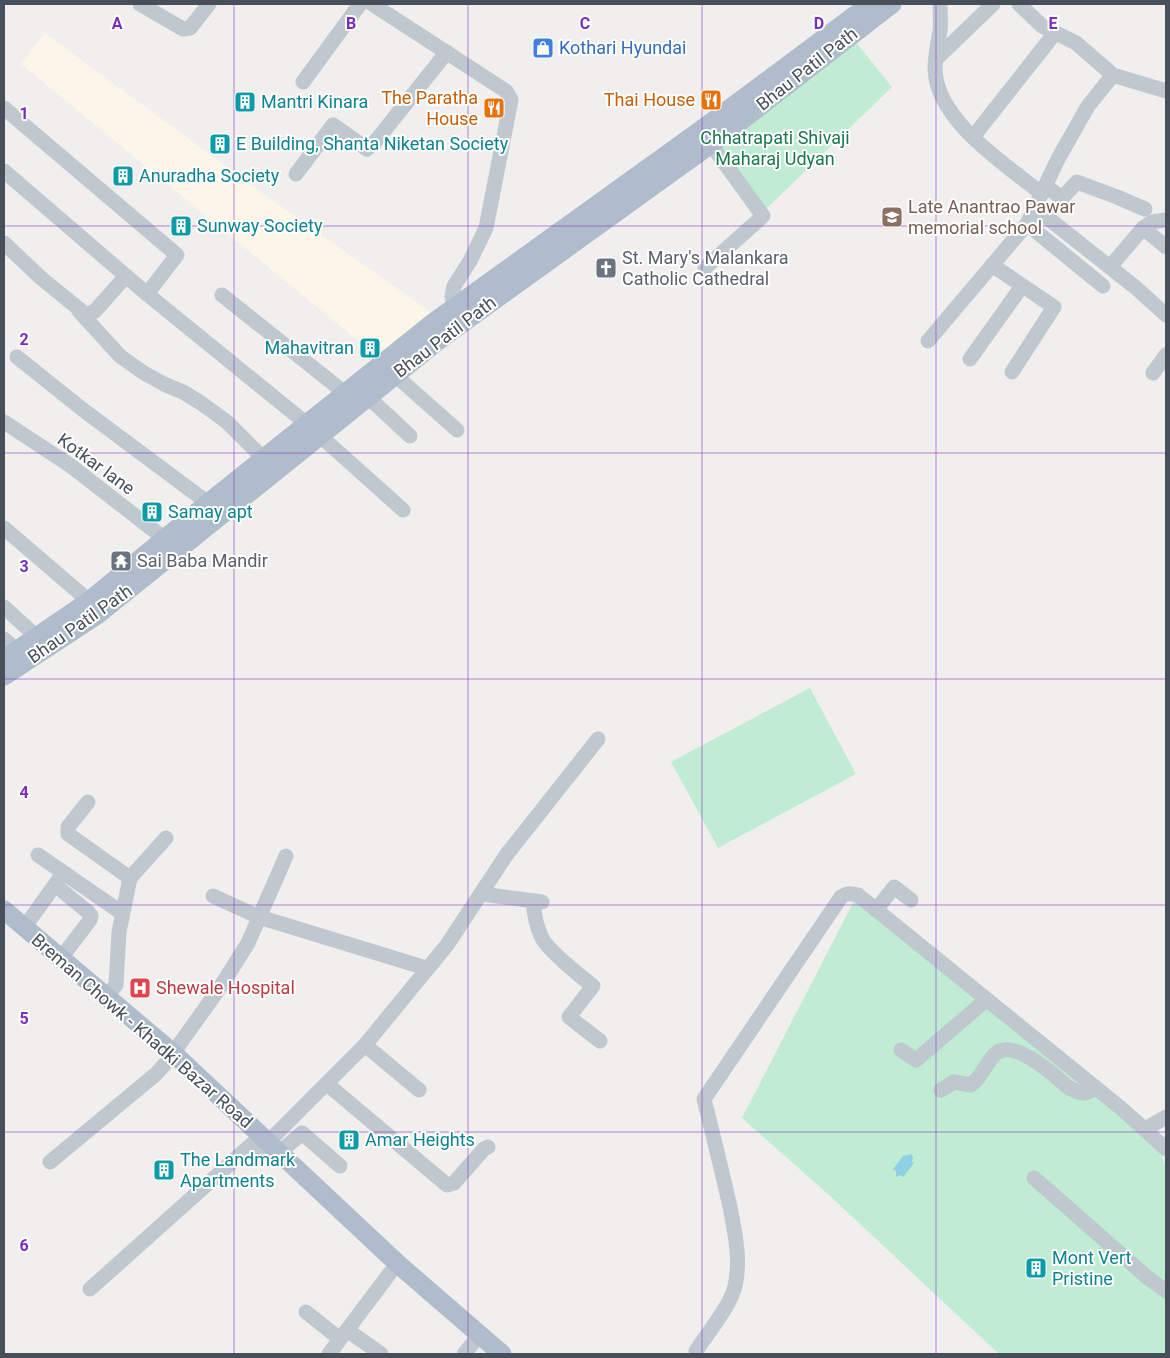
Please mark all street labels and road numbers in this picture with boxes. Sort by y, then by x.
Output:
street label: Bhau Patil Path [752,23,861,115]
street label: Bhau Patil Path [390,291,500,382]
street label: Kotkar lane [54,429,139,499]
street label: Bhau Patil Path [24,580,136,667]
street label: Breman Chowk - Khadki Bazar Road [28,929,257,1132]

